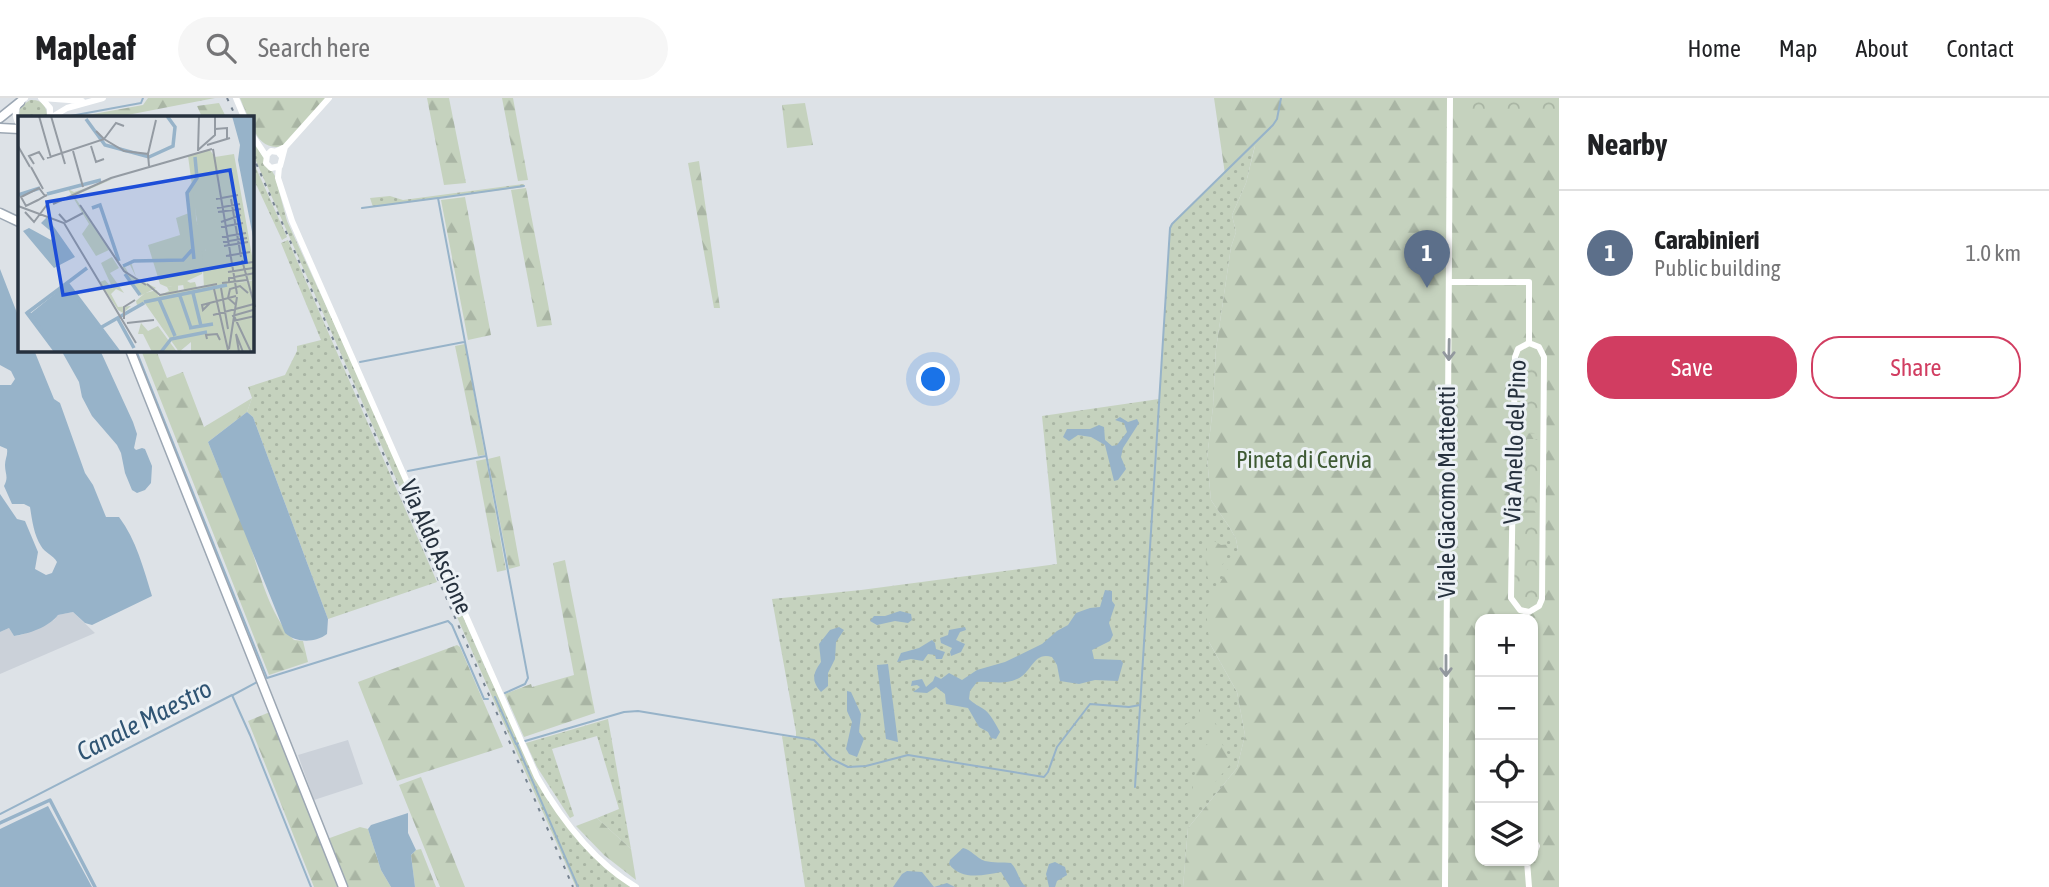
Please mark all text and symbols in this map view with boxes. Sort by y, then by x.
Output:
search box [178,17,668,80]
text: Mapleaf [35,29,136,67]
icon: search [202,29,240,67]
text: Search here [258,33,370,63]
text: Home [1687,35,1741,62]
text: Map [1779,35,1817,62]
text: About [1855,35,1908,62]
text: Contact [1946,35,2014,62]
inset map [18,116,254,352]
text: Nearby [1587,127,1667,161]
text: Carabinieri [1654,225,1759,255]
pin: 1 [1404,230,1450,288]
text: 1 [1605,240,1615,266]
text: 1.0 km [1965,240,2021,266]
text: Public building [1654,255,1781,281]
button: Save [1587,336,1797,399]
button: Share [1811,336,2021,399]
one-way arrow [1442,338,1455,361]
street label: Via Anello del Pino [1498,359,1531,525]
your location [916,362,950,396]
street label: Viale Giacomo Matteotti [1433,386,1460,598]
park label: Pineta di Cervia [1236,446,1372,473]
street label: Via Aldo Ascione [395,476,478,618]
map controls [1475,614,1538,866]
button: + [1475,614,1538,677]
one-way arrow [1439,654,1453,677]
water label: Canale Maestro [71,673,217,767]
button: − [1475,677,1538,740]
button: locate [1475,740,1538,803]
button: layers [1475,803,1538,866]

